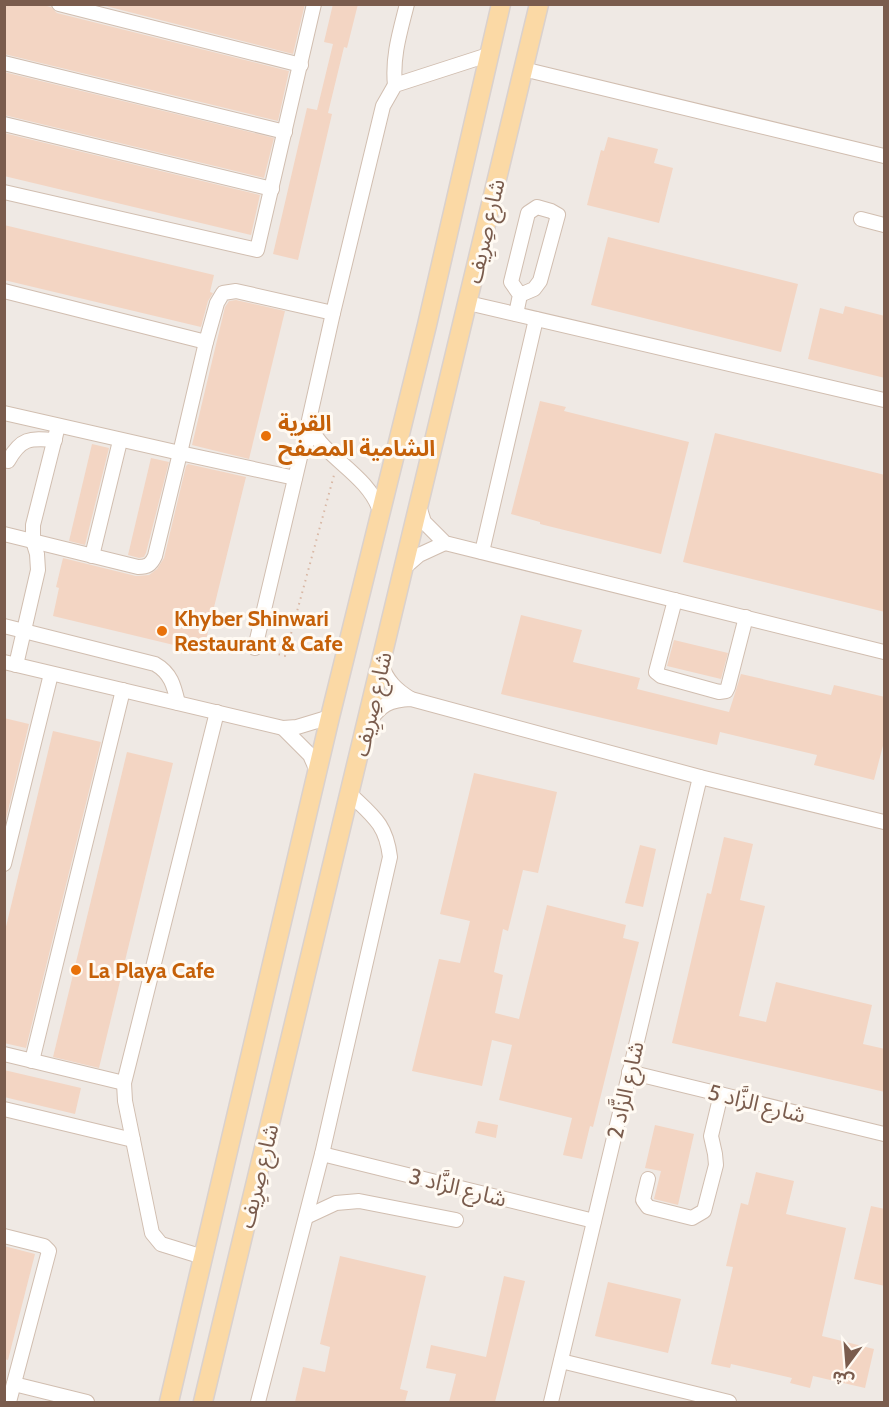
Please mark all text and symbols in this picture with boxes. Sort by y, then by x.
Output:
street label: شارع صِرِيف [460,176,514,287]
place label: القرية الشامية المصفح [278,410,435,465]
marker: القرية الشامية المصفح [259,429,273,443]
place label: Khyber Shinwari Restaurant & Cafe [174,605,343,657]
marker: Khyber Shinwari Restaurant & Cafe [155,624,169,638]
street label: شارع صِرِيف [347,649,401,760]
place label: La Playa Cafe [88,957,215,984]
marker: La Playa Cafe [69,963,83,977]
street label: شارع الزَّاد 2 [600,1038,653,1142]
street label: شارع الزَّاد 5 [705,1077,809,1132]
street label: شارع صِرِيف [233,1121,287,1232]
street label: شارع الزَّاد 3 [406,1161,510,1216]
north arrow [817,1335,877,1395]
text: ش [830,1367,856,1391]

